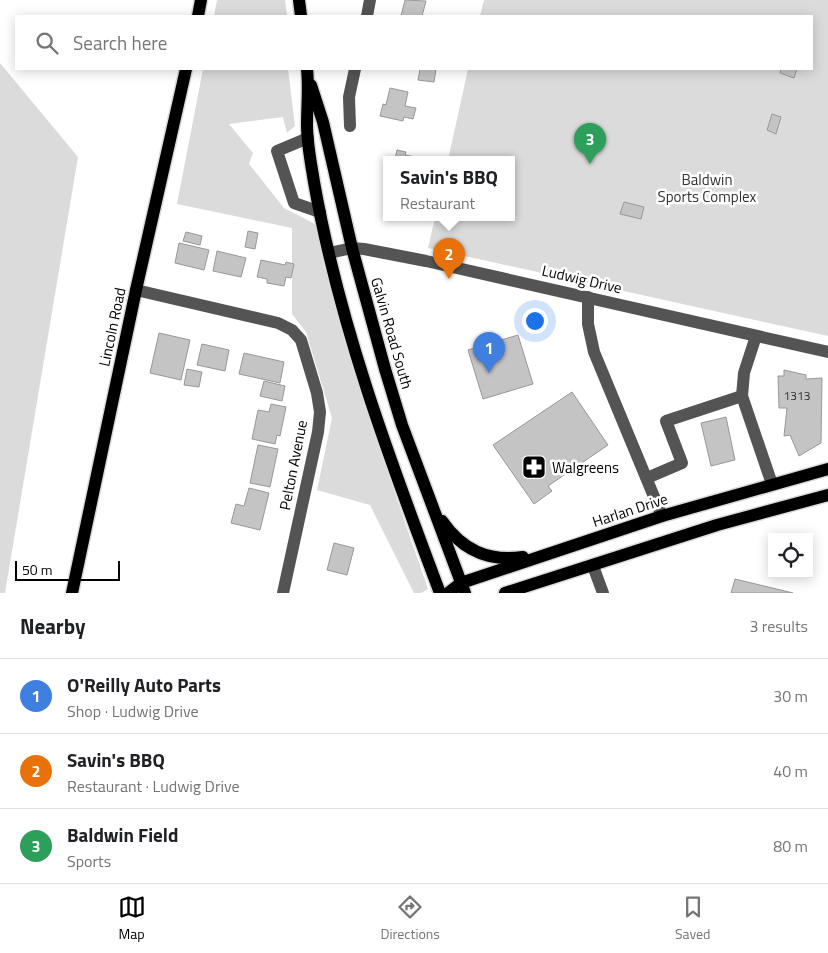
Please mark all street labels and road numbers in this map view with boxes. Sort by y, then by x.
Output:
street label: Ludwig Drive [540,259,624,299]
street label: Galvin Road South [365,274,419,392]
street label: Lincoln Road [92,285,132,369]
street label: Pelton Avenue [273,418,313,512]
street label: Harlan Drive [589,487,671,533]

